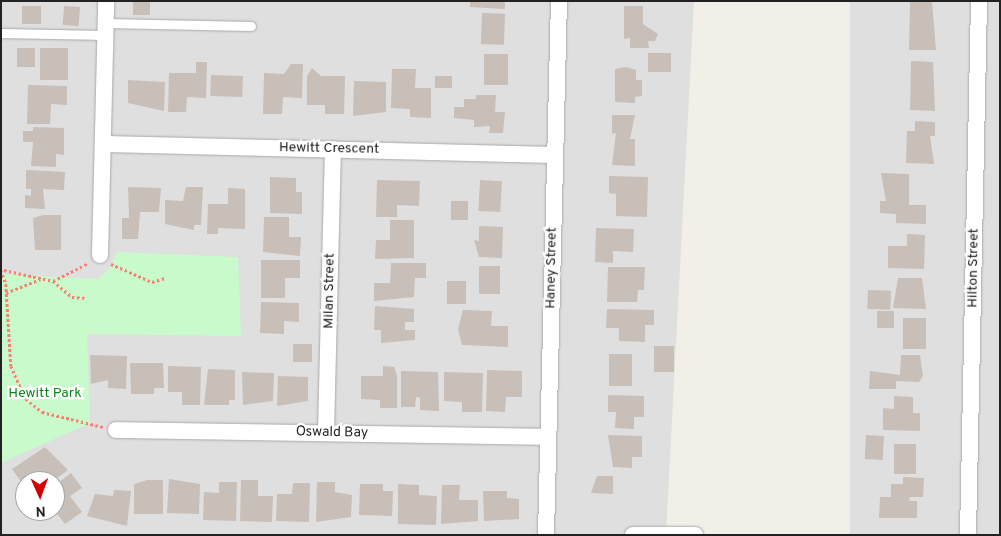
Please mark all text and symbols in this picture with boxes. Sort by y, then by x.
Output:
street label: Hewitt Crescent [279,140,379,158]
street label: Haney Street [543,227,561,309]
street label: Hilton Street [965,228,983,308]
street label: Milan Street [321,253,339,329]
park label: Hewitt Park [8,386,82,402]
street label: Oswald Bay [296,424,368,442]
north arrow [15,471,65,521]
text: N [35,502,46,519]

